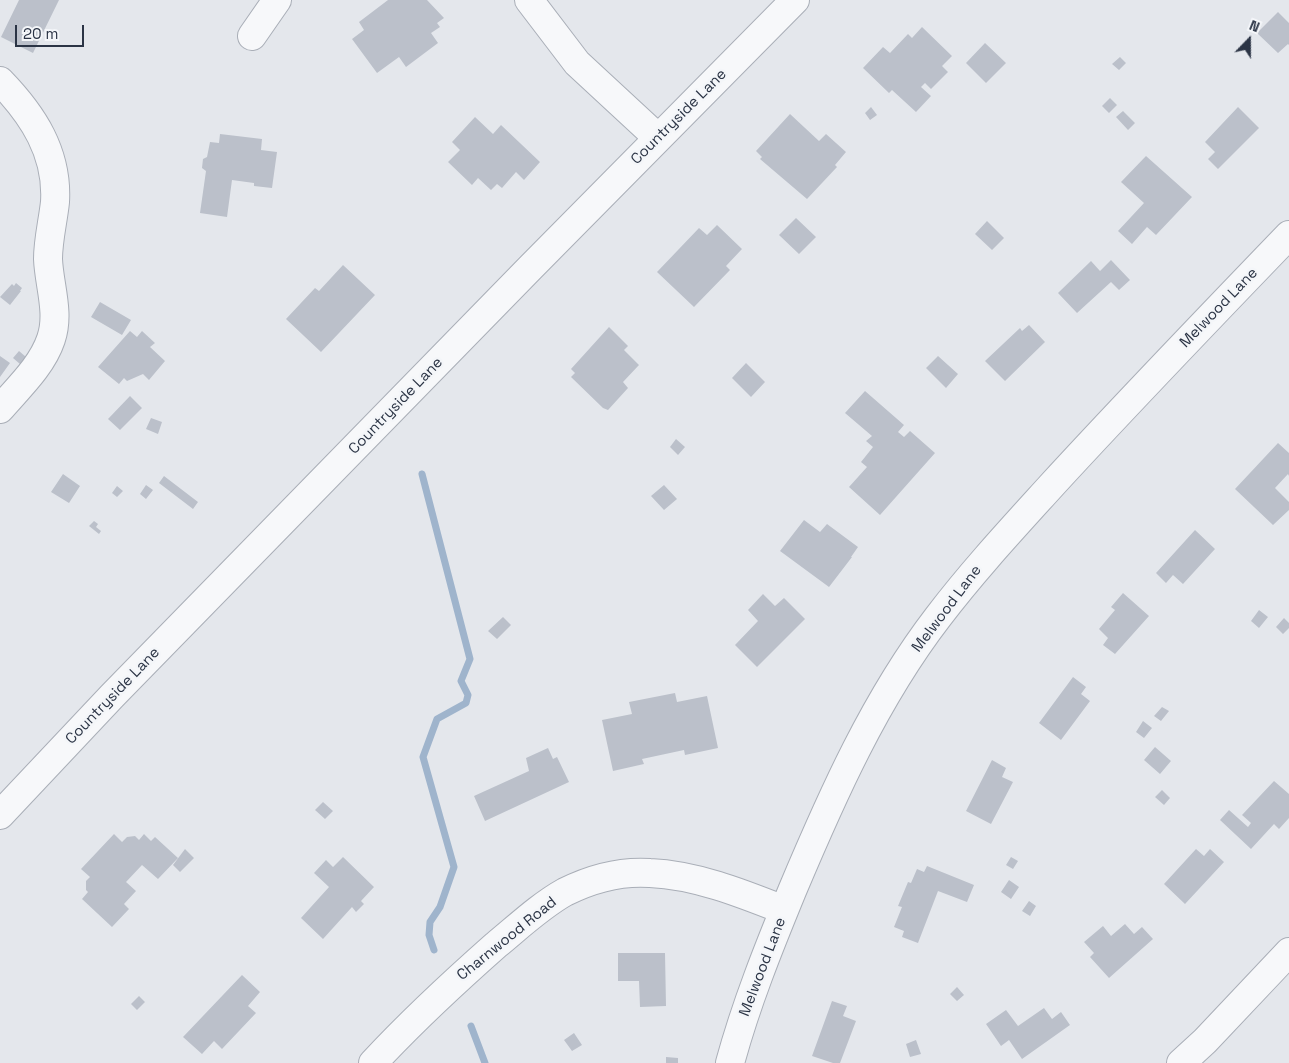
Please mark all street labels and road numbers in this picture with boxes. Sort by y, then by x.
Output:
street label: Countryside Lane [627,65,731,169]
street label: Melwood Lane [1176,264,1262,352]
street label: Countryside Lane [345,354,447,458]
street label: Melwood Lane [908,562,986,656]
street label: Countryside Lane [62,644,164,748]
street label: Charnwood Road [454,893,560,985]
street label: Melwood Lane [736,915,790,1019]

